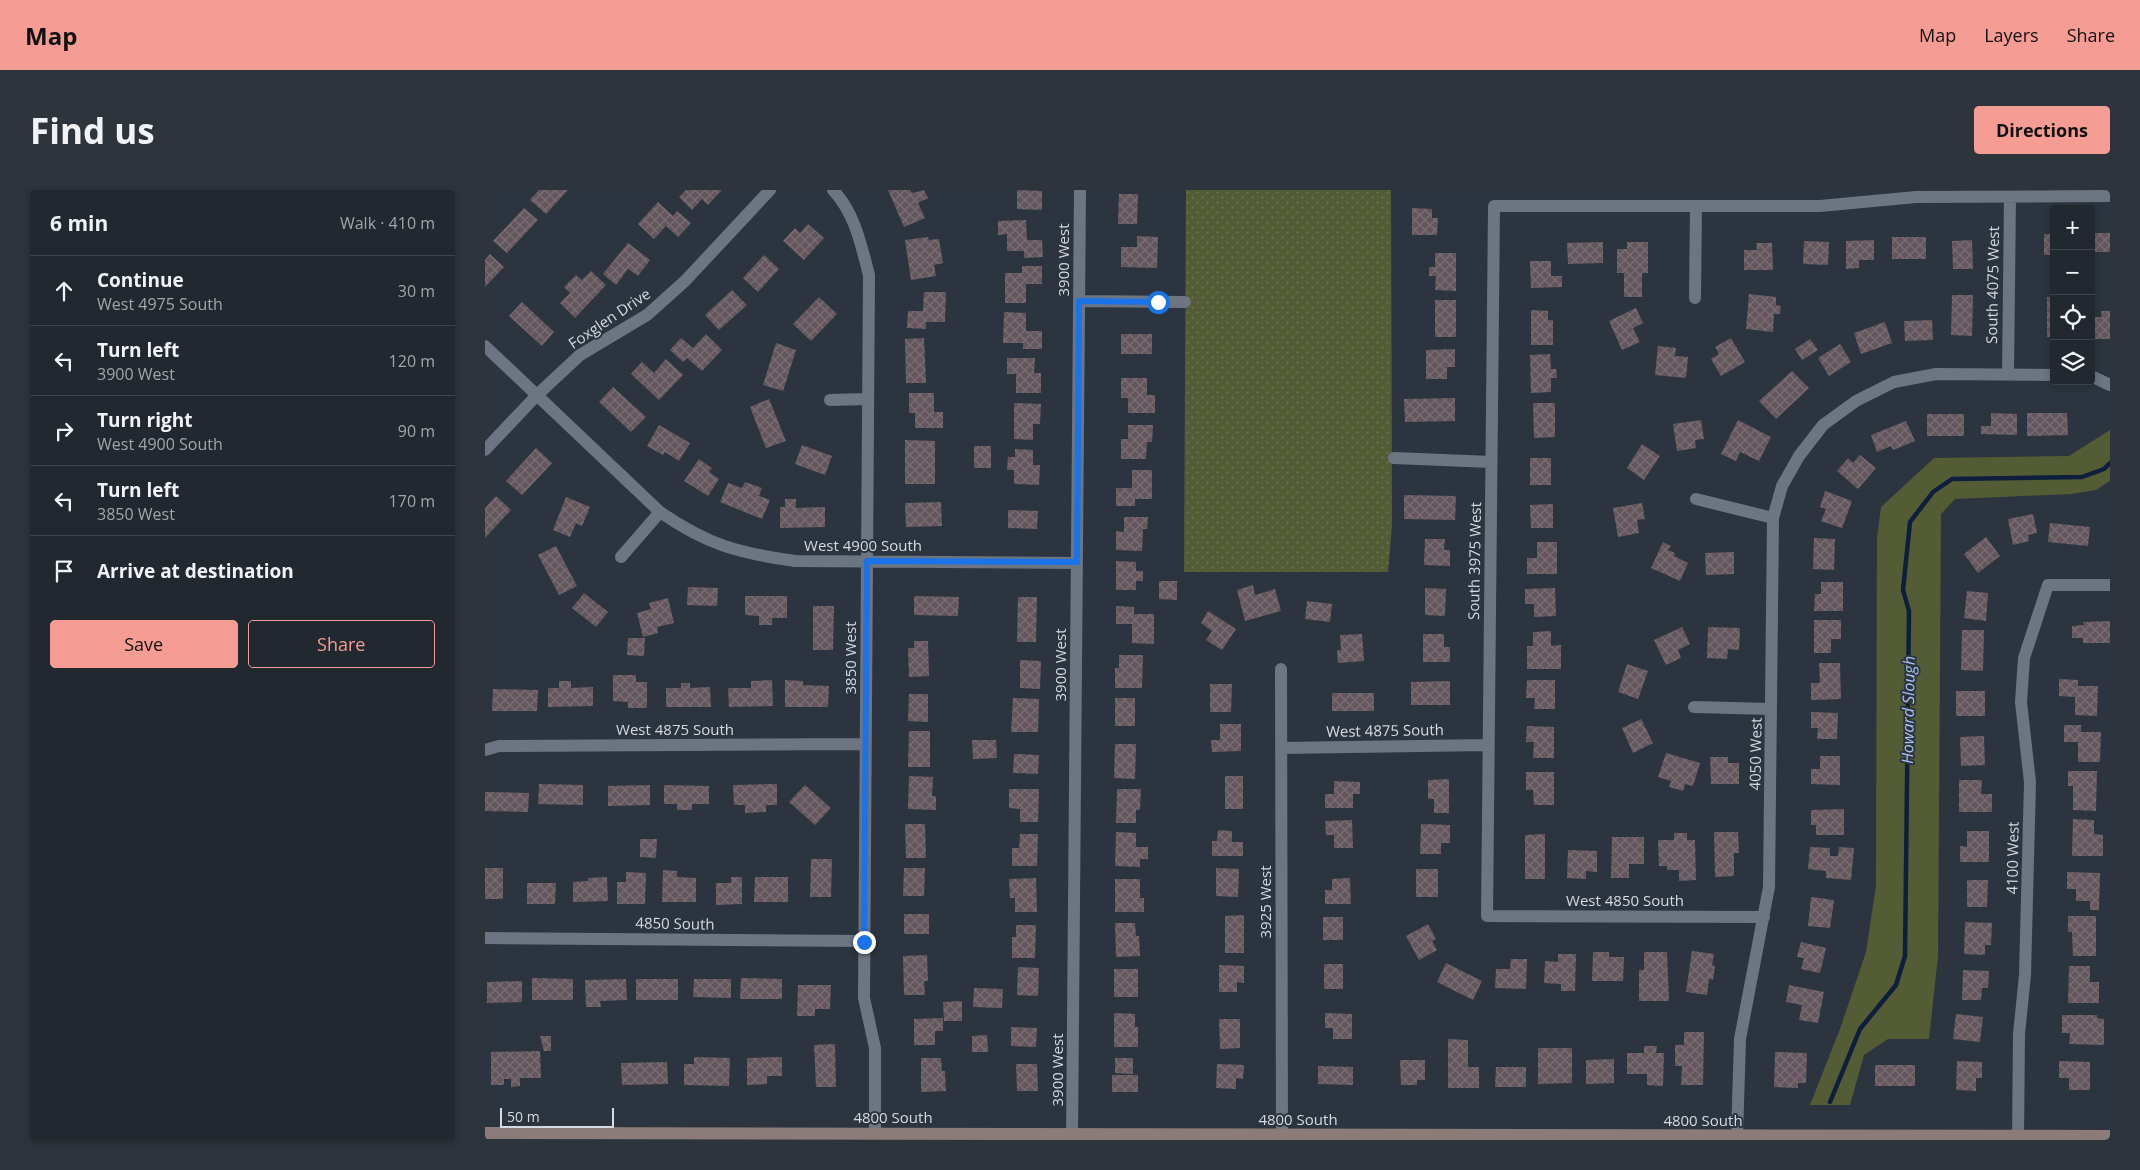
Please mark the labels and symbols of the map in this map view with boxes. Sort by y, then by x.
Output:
street label: 3900 West [1053,224,1073,296]
street label: South 4075 West [1981,226,2003,344]
street label: Foxglen Drive [564,283,654,353]
route start [1147,291,1170,314]
street label: South 3975 West [1463,502,1485,620]
street label: West 4900 South [804,535,922,555]
street label: 3850 West [840,622,860,694]
street label: 3900 West [1050,629,1070,701]
water label: Howard Slough [1896,656,1920,764]
street label: 4050 West [1744,717,1766,791]
street label: West 4875 South [616,719,734,739]
street label: West 4875 South [1326,719,1444,741]
street label: 4100 West [2001,821,2023,895]
street label: 3925 West [1255,866,1275,938]
street label: West 4850 South [1566,890,1684,910]
street label: 4850 South [635,912,715,934]
route end [853,931,876,954]
street label: 3900 West [1047,1034,1067,1106]
scale bar [500,1105,614,1128]
street label: 4800 South [853,1107,933,1127]
street label: 4800 South [1258,1109,1338,1129]
street label: 4800 South [1663,1110,1743,1130]

